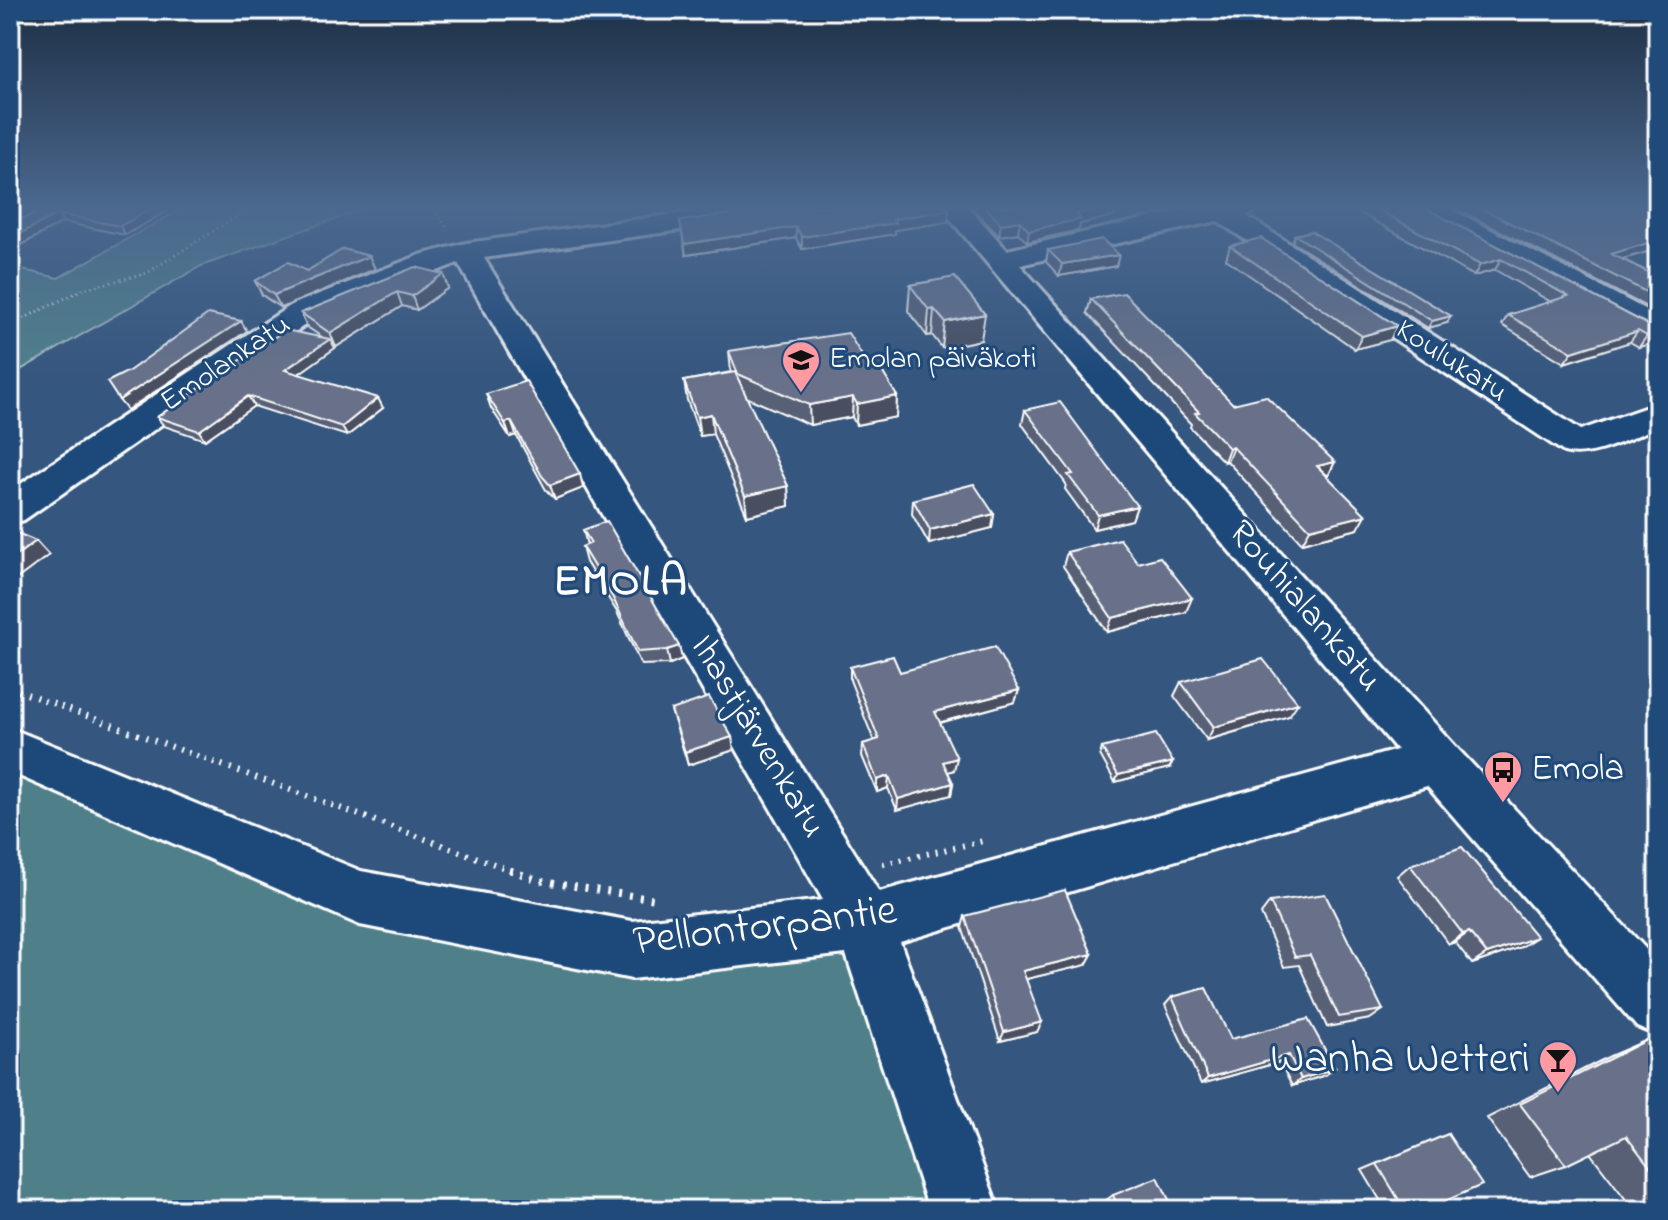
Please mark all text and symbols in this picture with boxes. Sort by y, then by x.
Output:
street label: Emolankatu [152,304,300,424]
street label: Koulukatu [1386,309,1516,415]
place label: Emolan päiväkoti [829,338,1037,382]
school or university icon: Emolan päiväkoti [780,339,822,394]
street label: Rouhialankatu [1214,509,1394,705]
district label: EMOLA [553,551,689,615]
street label: Ihastjärvenkatu [675,625,839,849]
place label: Emola [1531,744,1624,797]
bus stop icon: Emola [1482,749,1524,804]
street label: Pellontorpantie [630,879,901,975]
place label: Wanha Wetteri [1270,1028,1530,1092]
bar icon: Wanha Wetteri [1537,1039,1579,1094]

